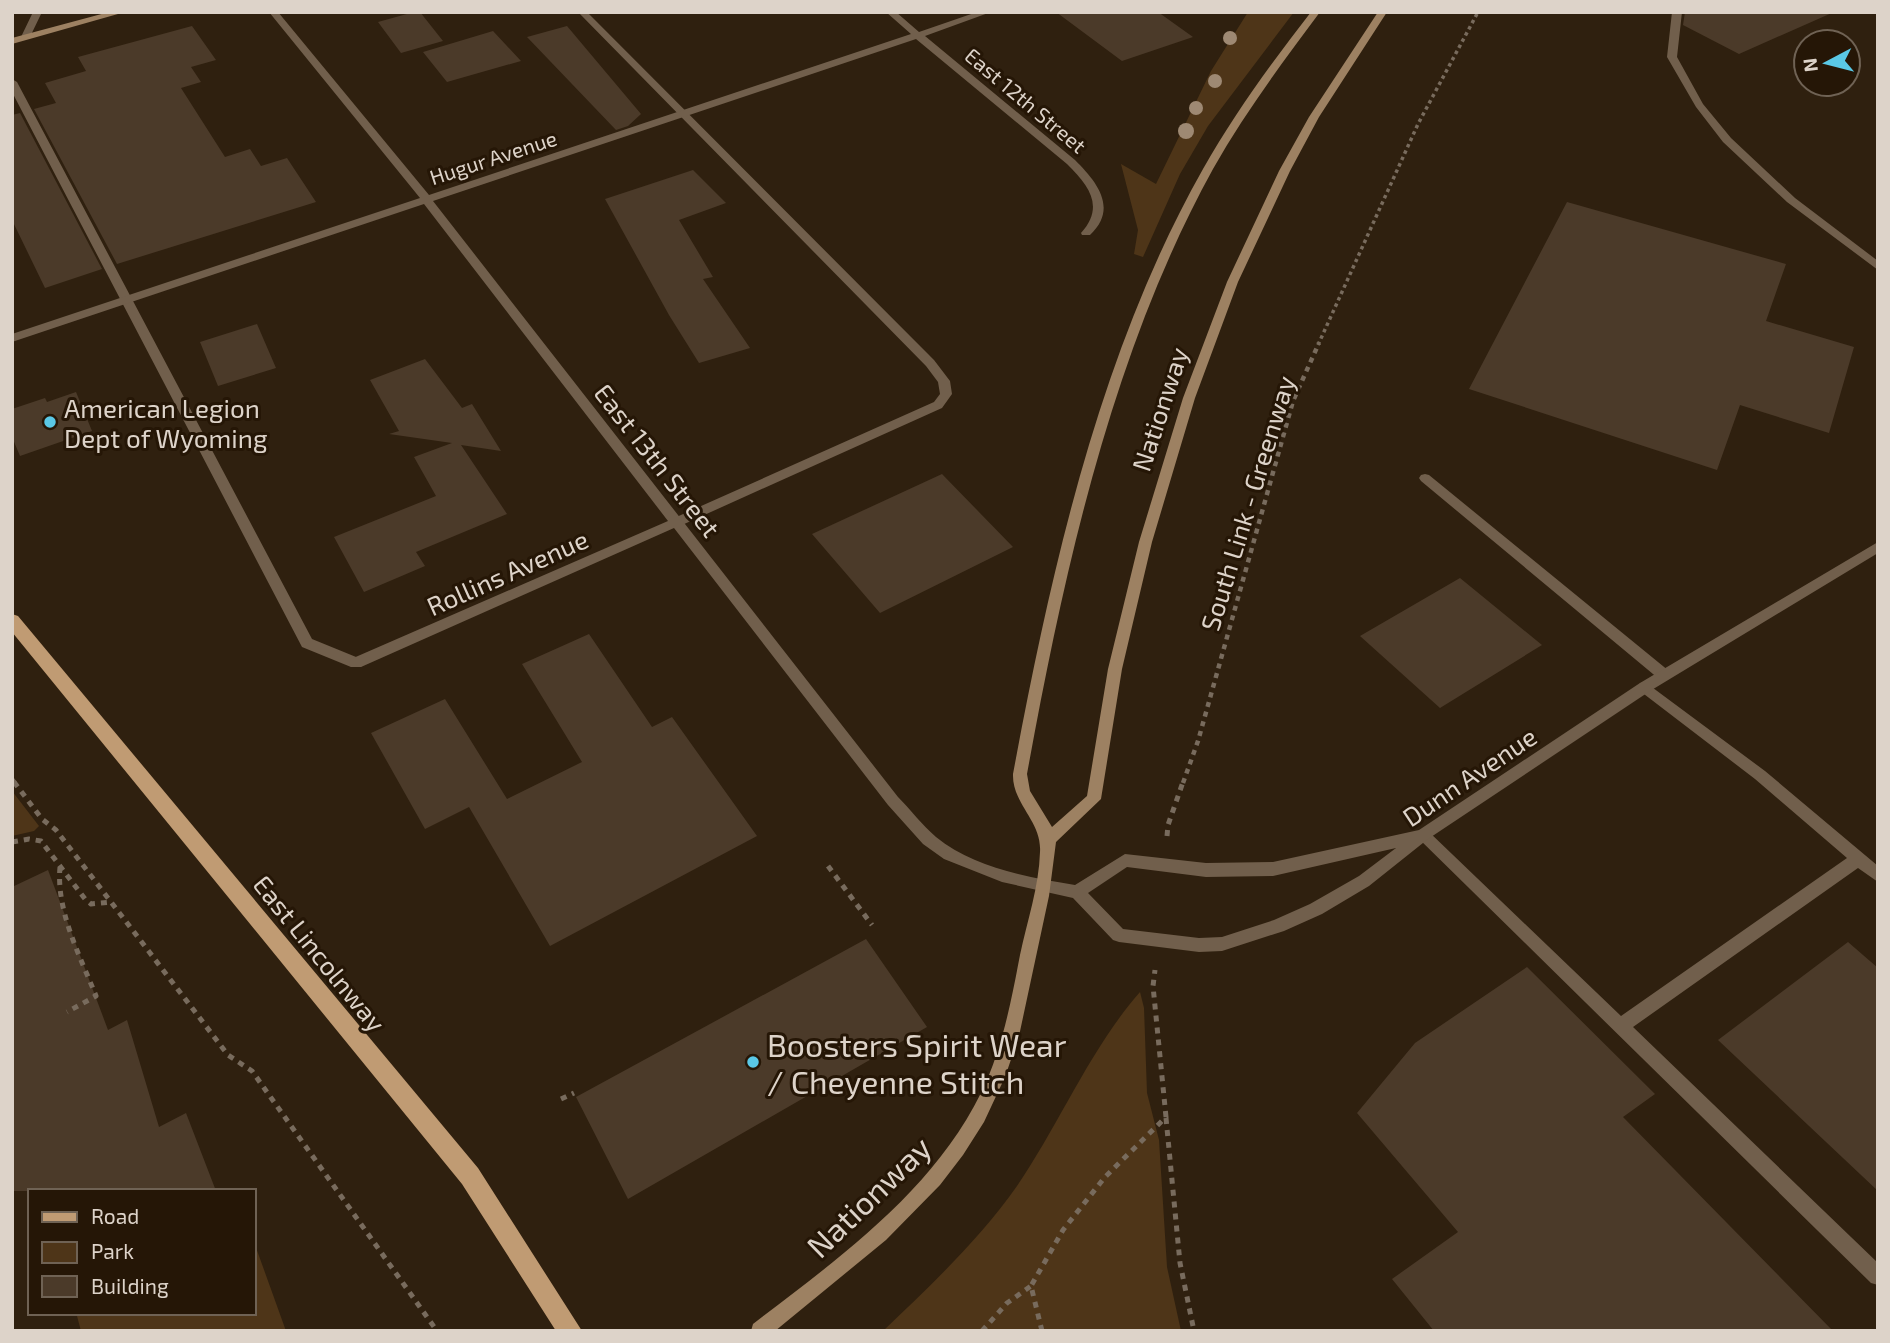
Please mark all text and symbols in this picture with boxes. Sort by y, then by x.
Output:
north arrow [1792,28,1862,98]
street label: East 12th Street [960,42,1092,158]
text: N [1797,57,1822,73]
street label: Hugur Avenue [426,125,560,189]
street label: Nationway [1124,343,1194,475]
street label: South Link - Greenway [1193,372,1301,634]
street label: East 13th Street [589,377,727,543]
place label: American Legion Dept of Wyoming [64,392,267,453]
marker: American Legion Dept of Wyoming [42,414,58,430]
street label: Rollins Avenue [422,523,592,621]
street label: Dunn Avenue [1396,720,1542,832]
street label: East Lincolnway [247,869,393,1038]
place label: Boosters Spirit Wear / Cheyenne Stitch [767,1025,1067,1100]
marker: Boosters Spirit Wear / Cheyenne Stitch [745,1054,761,1070]
street label: Nationway [798,1127,938,1264]
legend [28,1189,256,1315]
text: Road [91,1203,139,1228]
text: Park [91,1238,134,1263]
text: Building [91,1273,169,1298]

